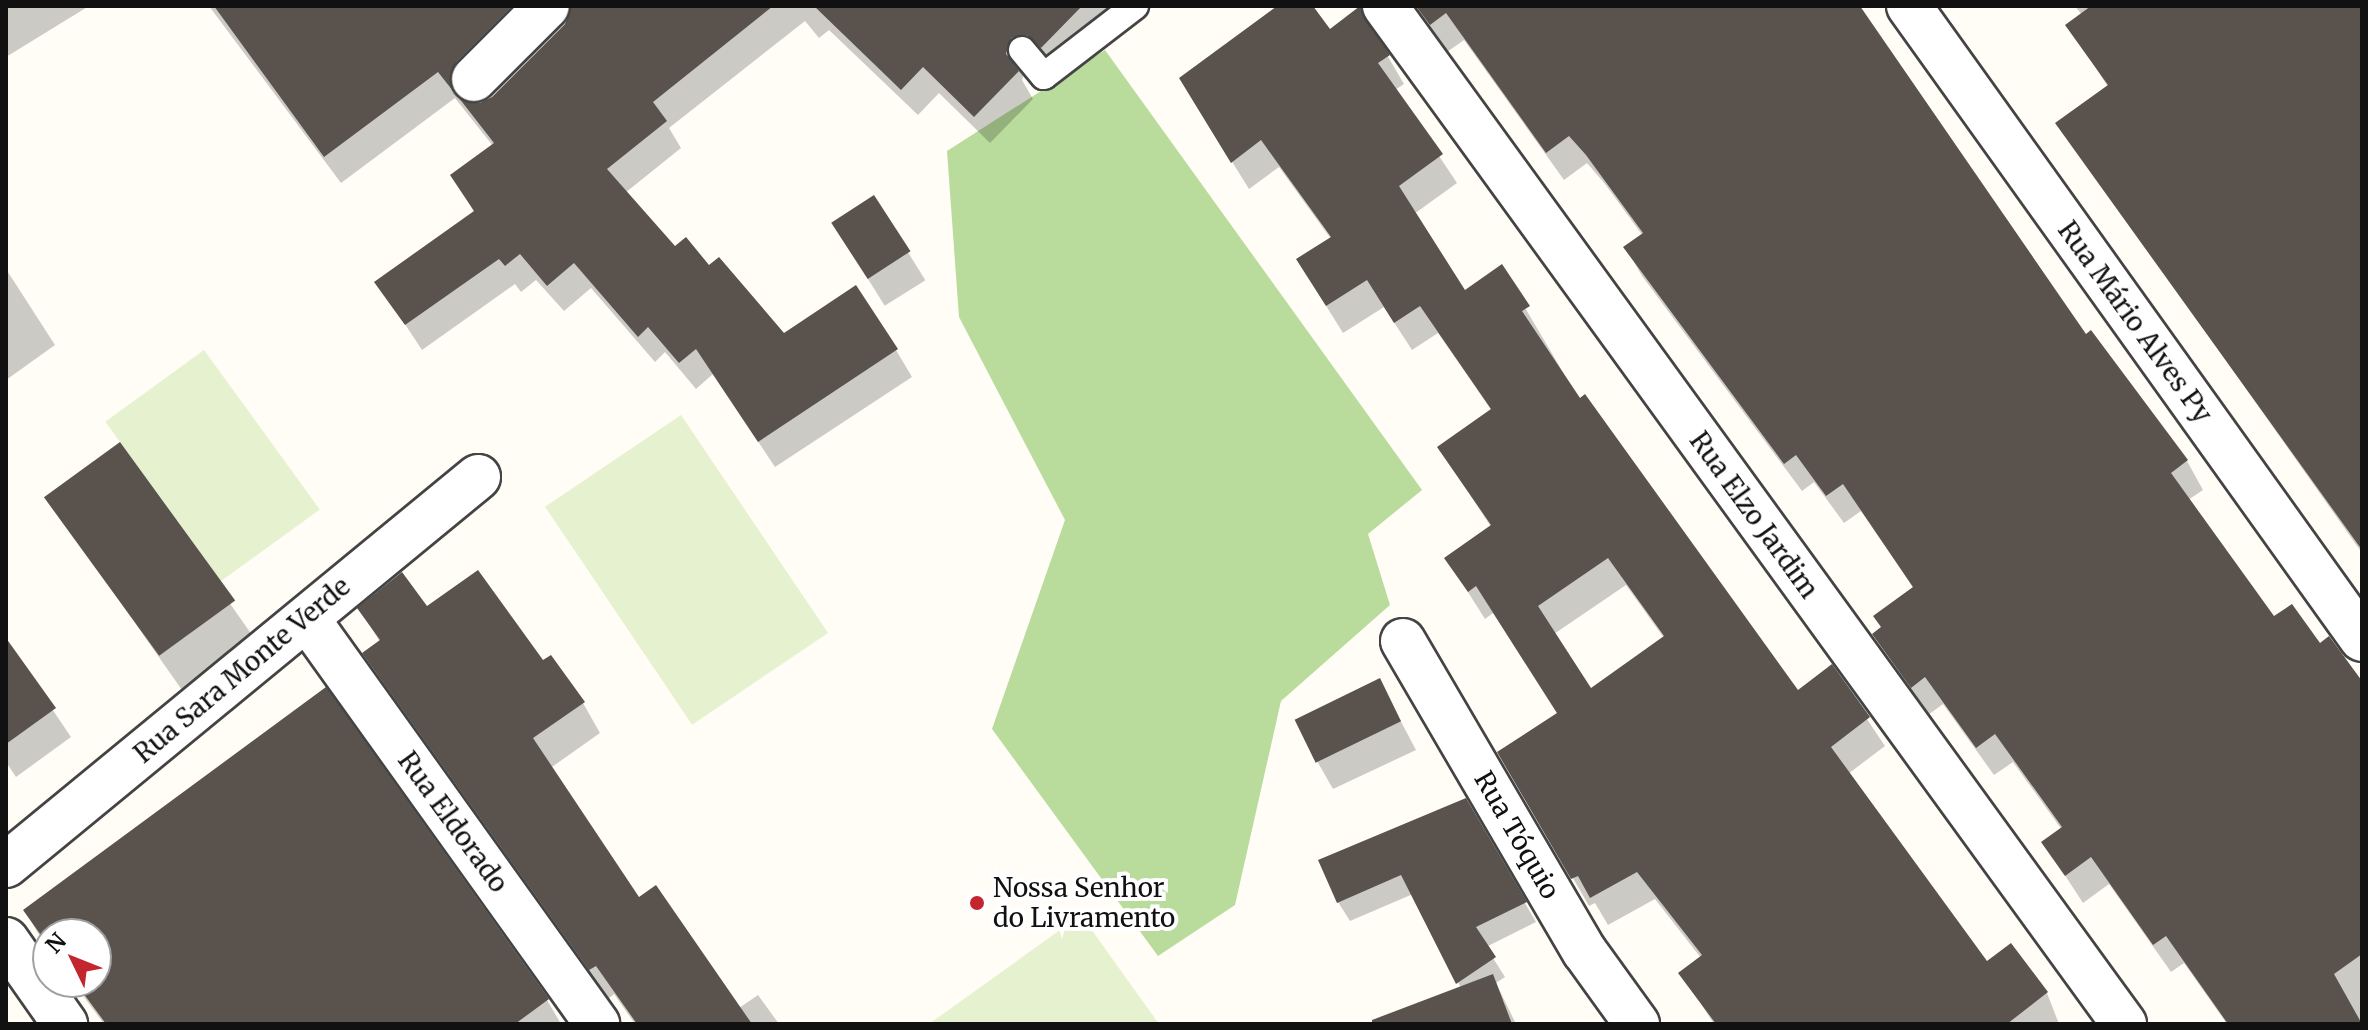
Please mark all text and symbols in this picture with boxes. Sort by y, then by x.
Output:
street label: Rua Mário Alves Py [2051,215,2219,429]
street label: Rua Elzo Jardim [1683,426,1825,604]
street label: Rua Sara Monte Verde [128,571,356,769]
street label: Rua Eldorado [392,746,514,898]
street label: Rua Tóquio [1468,766,1566,904]
place label: Nossa Senhor do Livramento [993,872,1175,934]
marker: Nossa Senhor do Livramento [968,894,986,912]
north arrow [32,918,112,998]
text: N [40,927,72,959]

